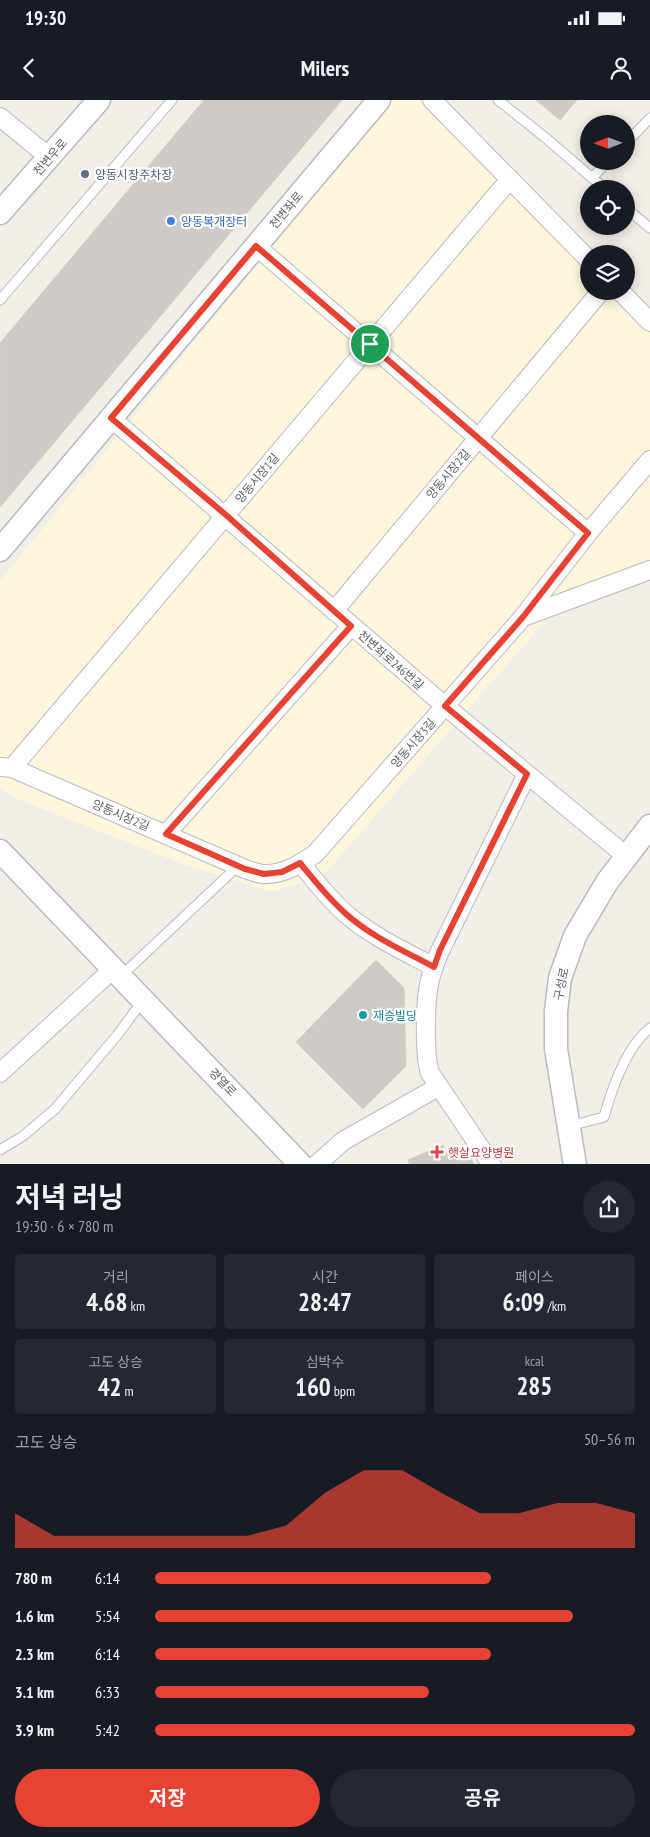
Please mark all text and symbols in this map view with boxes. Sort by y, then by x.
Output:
text: 19:30 [25,6,66,30]
icon: back [15,54,43,82]
text: Milers [301,54,349,82]
icon: person [607,54,635,82]
north arrow [580,115,635,170]
map controls [580,115,635,300]
street label: 천변우로 [30,135,70,179]
place label: 양동시장주차장 [95,167,172,182]
marker: 양동시장주차장 [79,168,91,180]
button: locate [580,180,635,235]
street label: 천변좌로 [266,188,306,232]
place label: 양동복개장터 [181,214,247,229]
marker: 양동복개장터 [165,215,177,227]
button: layers [580,245,635,300]
pin [349,323,391,365]
icon: arrive [356,330,384,358]
street label: 양동시장2길 [423,446,473,502]
street label: 양동시장1길 [232,450,282,506]
street label: 천변좌로246번길 [355,627,427,693]
street label: 양동시장3길 [387,715,439,771]
street label: 양동시장2길 [90,796,152,834]
street label: 구성로 [550,966,572,1002]
place label: 재승빌딩 [373,1008,417,1023]
marker: 재승빌딩 [357,1009,369,1021]
street label: 경열로 [206,1065,240,1099]
marker: 햇살요양병원 [430,1145,444,1159]
place label: 햇살요양병원 [448,1145,514,1160]
text: 저녁 러닝 [15,1178,124,1215]
button: share [583,1181,635,1233]
text: 19:30 · 6 × 780 m [15,1216,113,1236]
text: 거리 [103,1268,129,1286]
text: 시간 [312,1268,338,1286]
text: 페이스 [515,1268,554,1286]
text: 4.68 [86,1286,127,1318]
text: 28:47 [298,1286,352,1318]
text: 6:09 [502,1286,545,1318]
text: km [127,1297,145,1315]
text: /km [545,1297,566,1315]
text: kcal [525,1352,544,1370]
text: 고도 상승 [88,1353,143,1371]
text: 심박수 [306,1353,344,1371]
text: 285 [516,1370,552,1402]
text: 42 [98,1371,122,1403]
text: 160 [295,1371,331,1403]
text: m [122,1382,134,1400]
text: bpm [331,1382,355,1400]
text: 50–56 m [584,1429,635,1449]
text: 고도 상승 [15,1432,77,1452]
text: 780 m [15,1568,52,1588]
text: 6:14 [95,1568,120,1588]
text: 1.6 km [15,1606,54,1626]
text: 5:54 [95,1606,120,1626]
text: 2.3 km [15,1644,54,1664]
text: 6:14 [95,1644,120,1664]
text: 3.1 km [15,1682,54,1702]
text: 6:33 [95,1682,120,1702]
text: 3.9 km [15,1720,54,1740]
text: 5:42 [95,1720,120,1740]
button: 저장 [15,1769,320,1827]
button: 공유 [330,1769,635,1827]

